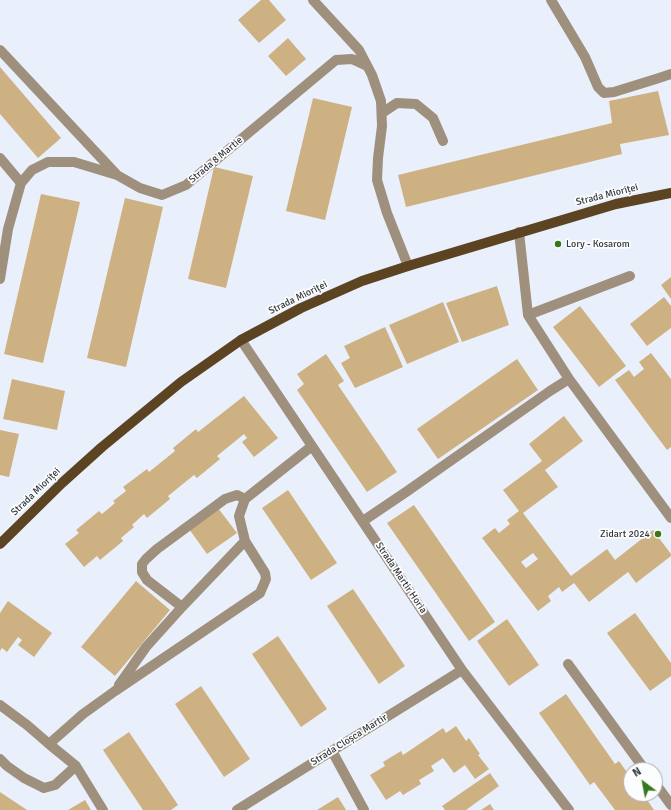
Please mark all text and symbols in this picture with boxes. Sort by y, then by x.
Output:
street label: Strada 8 Martie [187,134,245,186]
street label: Strada Mioriței [575,181,639,209]
place label: Lory - Kosarom [566,238,630,250]
marker: Lory - Kosarom [553,239,563,249]
street label: Strada Mioriței [267,279,329,317]
street label: Strada Mioriței [9,465,63,519]
place label: Zidart 2024 [600,528,650,540]
marker: Zidart 2024 [653,529,663,539]
street label: Strada Martir Horia [373,540,429,616]
street label: Strada Cloșca Martir [309,712,389,768]
north arrow [623,762,663,802]
text: N [630,765,644,780]

